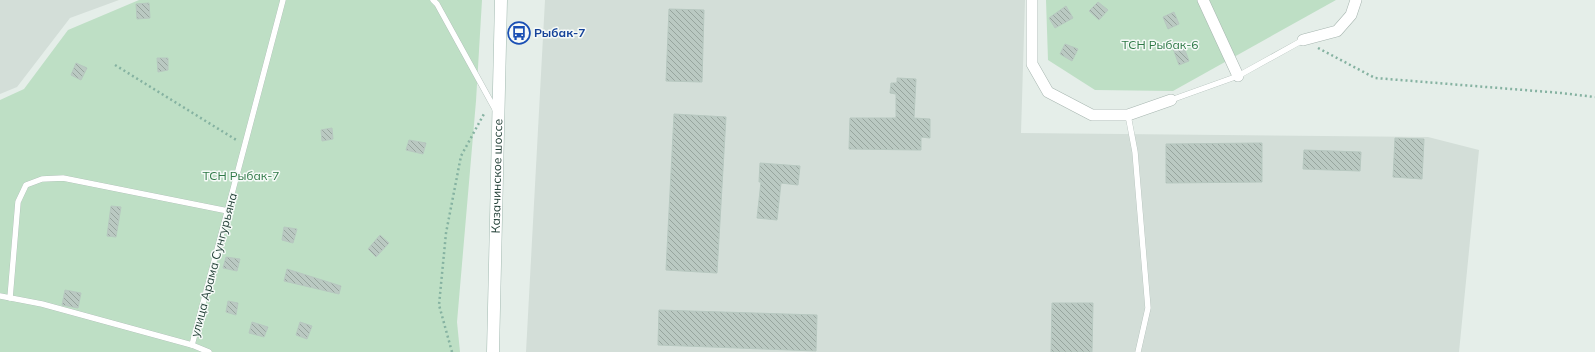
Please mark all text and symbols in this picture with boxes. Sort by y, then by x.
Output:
bus stop icon: Рыбак-7 [506,20,532,46]
place label: Рыбак-7 [534,25,586,40]
park label: ТСН Рыбак-6 [1122,37,1199,52]
street label: Казачинское шоссе [488,118,505,234]
park label: ТСН Рыбак-7 [203,168,280,183]
street label: улица Арама Сунгурьяна [187,191,240,339]

